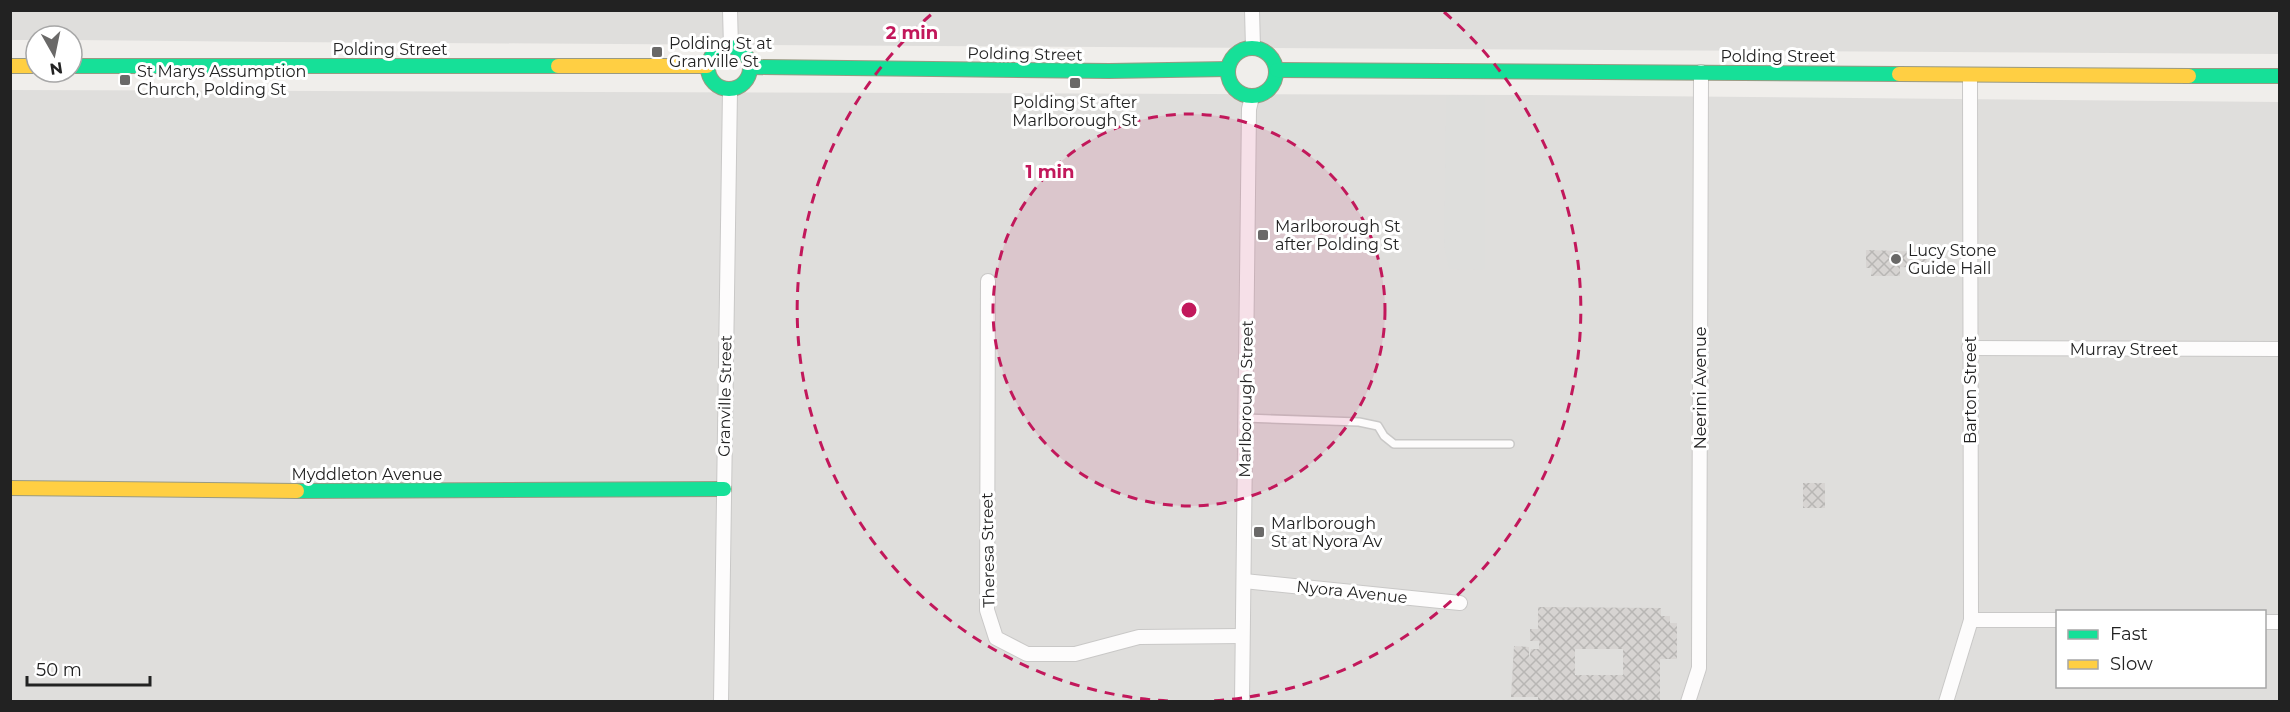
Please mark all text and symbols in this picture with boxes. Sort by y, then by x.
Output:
text: 2 min [886,22,938,44]
north arrow [24,24,84,84]
place label: Polding St at Granville St [669,34,773,71]
street label: Polding Street [332,40,448,59]
street label: Polding Street [967,43,1083,65]
marker: Polding St at Granville St [650,45,664,59]
street label: Polding Street [1720,47,1836,66]
text: N [48,58,64,79]
place label: St Marys Assumption Church, Polding St [137,62,306,99]
marker: St Marys Assumption Church, Polding St [118,73,132,87]
marker: Polding St after Marlborough St [1068,76,1082,90]
place label: Polding St after Marlborough St [1012,93,1138,130]
text: 1 min [1026,161,1074,183]
place label: Marlborough St after Polding St [1275,217,1401,254]
marker: Marlborough St after Polding St [1256,228,1270,242]
place label: Lucy Stone Guide Hall [1908,241,1996,278]
marker: Lucy Stone Guide Hall [1889,252,1903,266]
centre of rings [1179,300,1199,320]
street label: Marlborough Street [1235,320,1257,478]
street label: Neerini Avenue [1691,327,1710,449]
street label: Granville Street [714,334,736,457]
street label: Barton Street [1961,336,1980,444]
street label: Murray Street [2070,340,2179,359]
street label: Myddleton Avenue [292,465,443,484]
street label: Theresa Street [977,492,999,608]
place label: Marlborough St at Nyora Av [1271,514,1383,551]
marker: Marlborough St at Nyora Av [1252,525,1266,539]
street label: Nyora Avenue [1296,577,1408,607]
legend [2056,610,2266,688]
text: Fast [2110,623,2148,645]
scale bar [27,649,150,687]
text: Slow [2110,653,2153,675]
text: 50 m [36,659,82,681]

